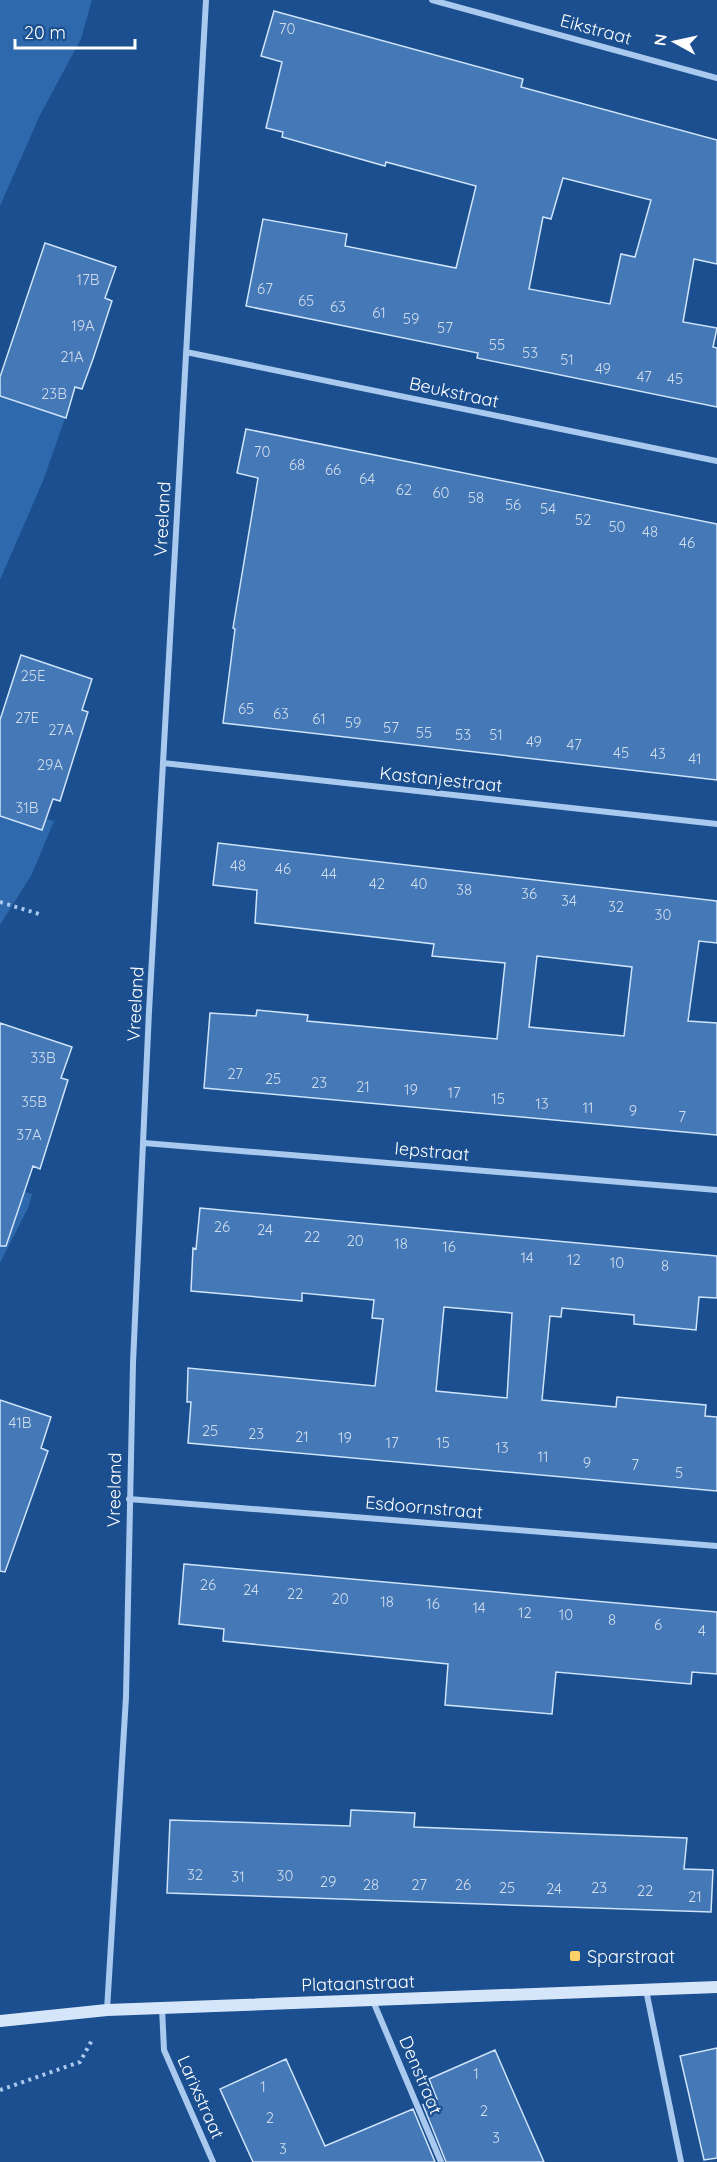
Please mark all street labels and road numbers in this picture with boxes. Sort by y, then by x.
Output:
street label: Eikstraat [558,8,634,50]
street label: Beukstraat [407,371,501,413]
street label: Vreeland [149,481,175,557]
street label: Kastanjestraat [378,761,504,797]
street label: Vreeland [122,966,148,1042]
street label: Iepstraat [394,1136,470,1166]
street label: Vreeland [102,1452,126,1528]
street label: Esdoornstraat [364,1490,484,1524]
street label: Plataanstraat [301,1970,415,1996]
street label: Denstraat [394,2032,448,2118]
street label: Larixstraat [172,2052,230,2142]

